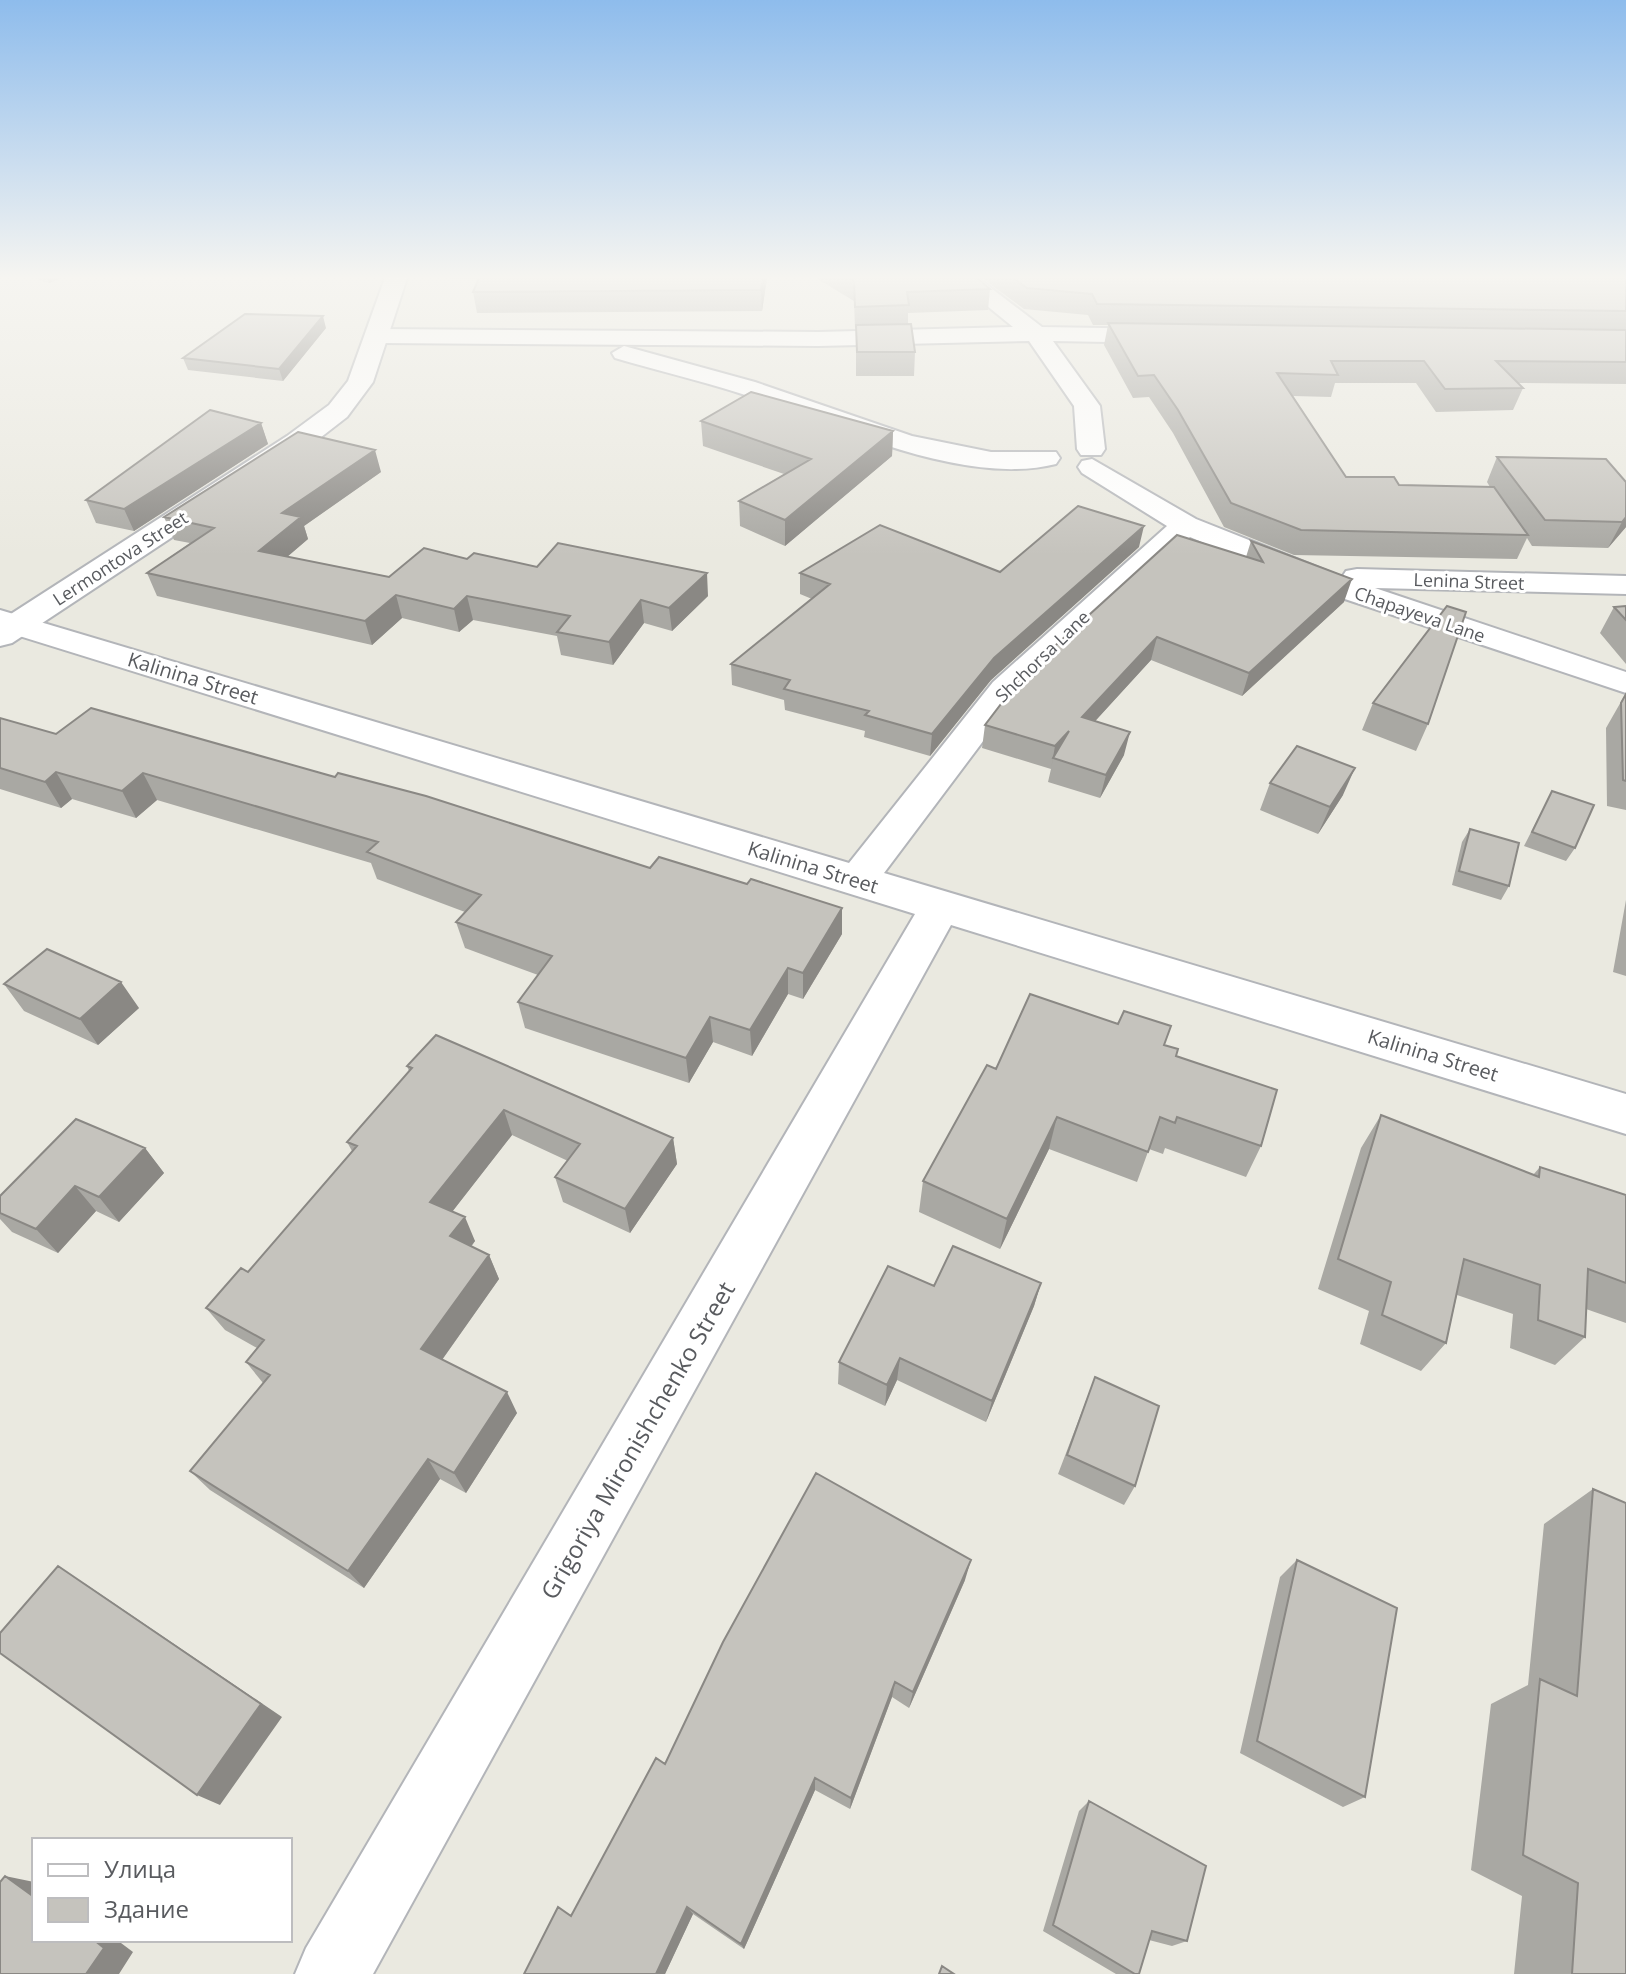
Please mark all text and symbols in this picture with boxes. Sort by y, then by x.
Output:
street label: Lermontova Street [48,505,192,611]
street label: Lenina Street [1413,567,1525,595]
street label: Chapayeva Lane [1351,580,1489,648]
street label: Shchorsa Lane [990,605,1094,707]
street label: Kalinina Street [124,645,262,711]
street label: Kalinina Street [744,834,882,900]
street label: Kalinina Street [1364,1022,1502,1088]
street label: Grigoriya Mironishchenko Street [532,1275,742,1605]
legend [32,1838,292,1942]
text: Улица [104,1852,176,1885]
text: Здание [104,1892,189,1925]

